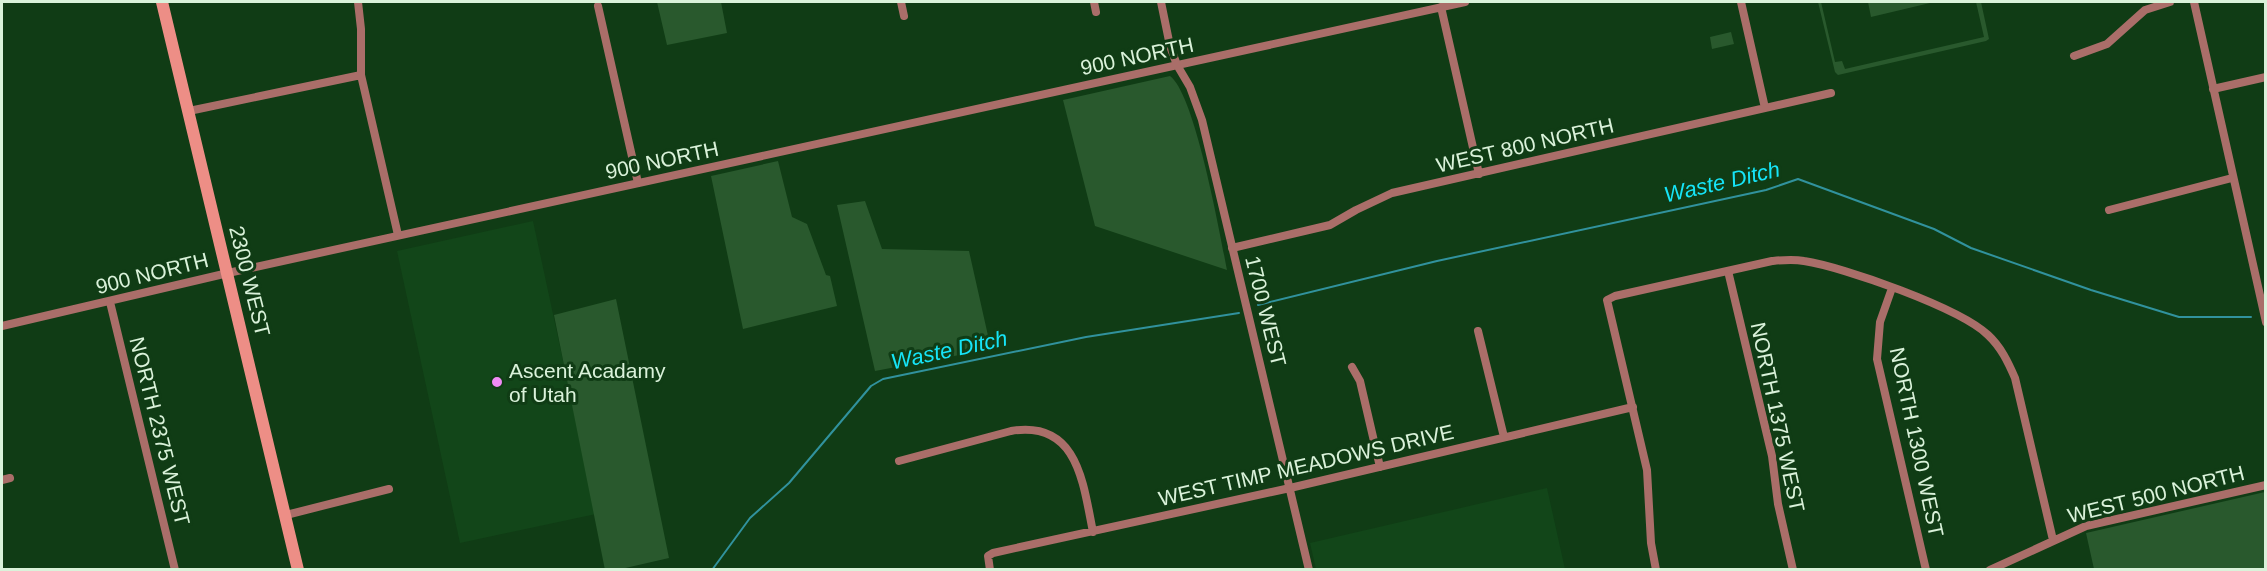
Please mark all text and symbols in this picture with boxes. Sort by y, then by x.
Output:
street label: 900 NORTH [1078,33,1196,79]
street label: WEST 800 NORTH [1434,113,1616,177]
street label: 900 NORTH [603,137,721,183]
water label: Waste Ditch [1662,157,1782,207]
street label: 2300 WEST [225,223,275,339]
street label: 900 NORTH [93,248,211,298]
street label: 1700 WEST [1241,253,1291,369]
street label: NORTH 1375 WEST [1747,320,1809,514]
water label: Waste Ditch [889,325,1009,375]
street label: NORTH 2375 WEST [125,334,195,528]
street label: NORTH 1300 WEST [1886,345,1948,539]
place label: Ascent Acadamy of Utah [509,359,666,406]
marker: Ascent Acadamy of Utah [490,375,504,389]
street label: WEST TIMP MEADOWS DRIVE [1156,420,1456,510]
street label: WEST 500 NORTH [2065,461,2247,527]

